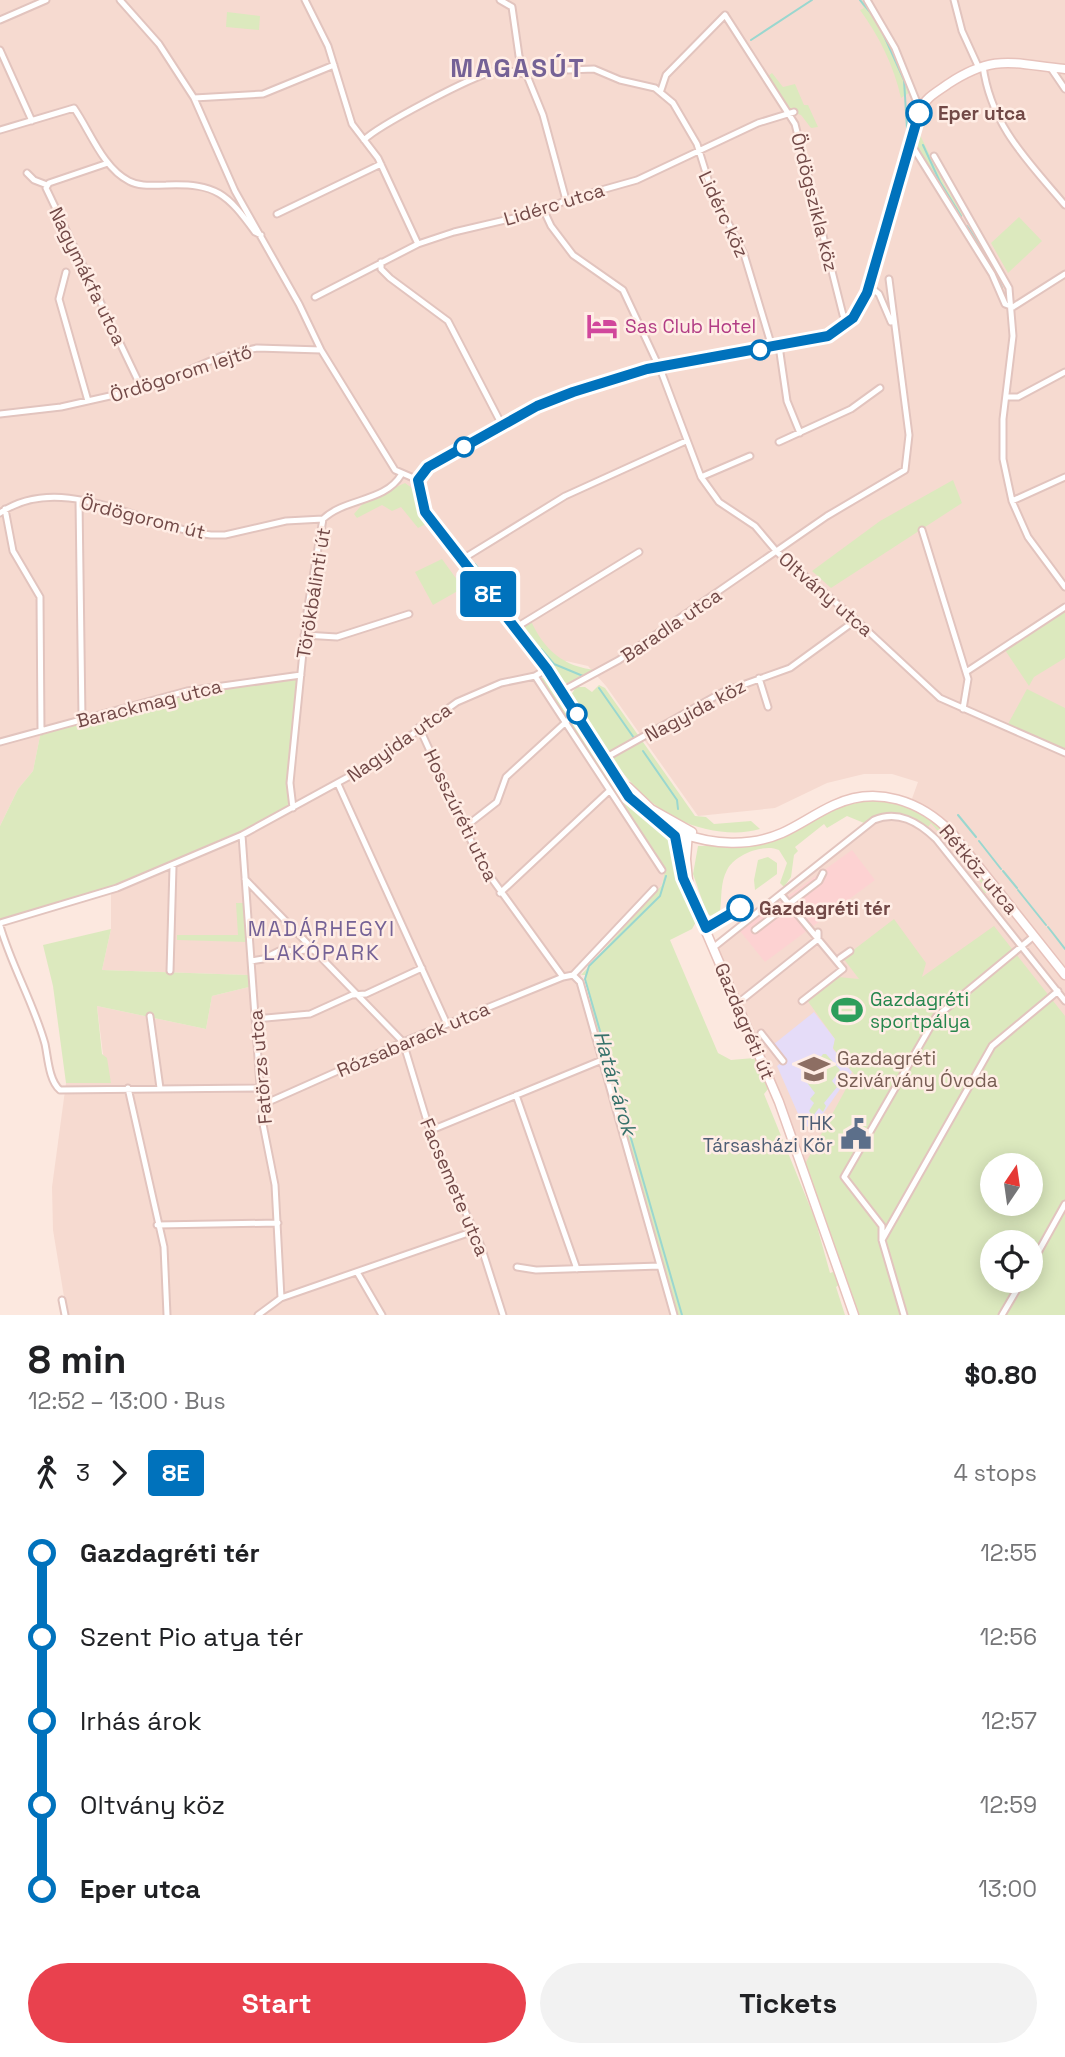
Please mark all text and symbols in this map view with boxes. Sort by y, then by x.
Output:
district label: MAGASÚT [450,51,586,85]
marker: Eper utca [906,100,932,126]
place label: Eper utca [938,101,1026,126]
street label: Ördögszikla köz [785,130,844,274]
street label: Lidérc köz [693,167,754,261]
street label: Lidérc utca [501,177,608,232]
street label: Nagymákfa utca [43,203,132,350]
hotel icon: Sas Club Hotel [585,309,619,343]
place label: Sas Club Hotel [625,314,756,339]
street label: Ördögorom lejtő [107,339,255,408]
unlabelled marker [750,340,770,360]
unlabelled marker [454,437,474,457]
street label: Ördögorom út [78,490,208,545]
street label: Törökbálinti út [291,526,336,660]
street label: Oltvány utca [773,546,878,642]
line badge: 8E [456,571,520,617]
text: 8E [474,578,502,609]
street label: Baradla utca [616,583,726,668]
street label: Barackmag utca [74,673,224,734]
street label: Nagyida köz [640,673,750,747]
street label: Nagyida utca [342,697,457,788]
unlabelled marker [567,704,587,724]
street label: Hosszúréti utca [418,745,503,885]
street label: Rétköz utca [934,819,1024,919]
marker: Gazdagréti tér [727,895,753,921]
place label: Gazdagréti tér [759,896,890,921]
district label: MADÁRHEGYI LAKÓPARK [248,915,396,966]
street label: Gazdagréti út [709,959,780,1083]
place label: Gazdagréti sportpálya [870,987,970,1034]
sports icon: Gazdagréti sportpálya [830,993,864,1027]
street label: Rózsabarack utca [333,996,493,1083]
street label: Fatörzs utca [243,1009,278,1125]
water label: Határ-árok [588,1027,644,1141]
place label: Gazdagréti Szivárvány Óvoda [837,1046,998,1093]
school or university icon: Gazdagréti Szivárvány Óvoda [797,1052,831,1086]
place label: THK Társasházi Kör [703,1111,833,1158]
street label: Facsemete utca [414,1114,495,1260]
public building icon: THK Társasházi Kör [839,1117,873,1151]
north arrow [980,1153,1043,1216]
map controls [980,1153,1043,1293]
button: locate [980,1230,1043,1293]
text: 8 min [28,1336,126,1384]
text: $0.80 [965,1358,1037,1392]
text: 12:52 – 13:00 · Bus [28,1386,226,1416]
icon: walk [28,1454,66,1492]
icon: forward [100,1454,138,1492]
text: 8E [162,1457,190,1488]
text: 3 [76,1458,90,1488]
text: 4 stops [954,1458,1037,1488]
text: Gazdagréti tér [80,1536,260,1570]
text: 12:55 [980,1538,1037,1568]
text: Szent Pio atya tér [80,1620,304,1654]
text: 12:56 [980,1622,1037,1652]
text: Irhás árok [80,1704,202,1738]
text: 12:57 [981,1706,1037,1736]
text: Oltvány köz [80,1788,225,1822]
text: 12:59 [980,1790,1037,1820]
text: Eper utca [80,1872,201,1906]
text: 13:00 [978,1874,1037,1904]
button: Start [28,1963,526,2043]
button: Tickets [540,1963,1037,2043]

